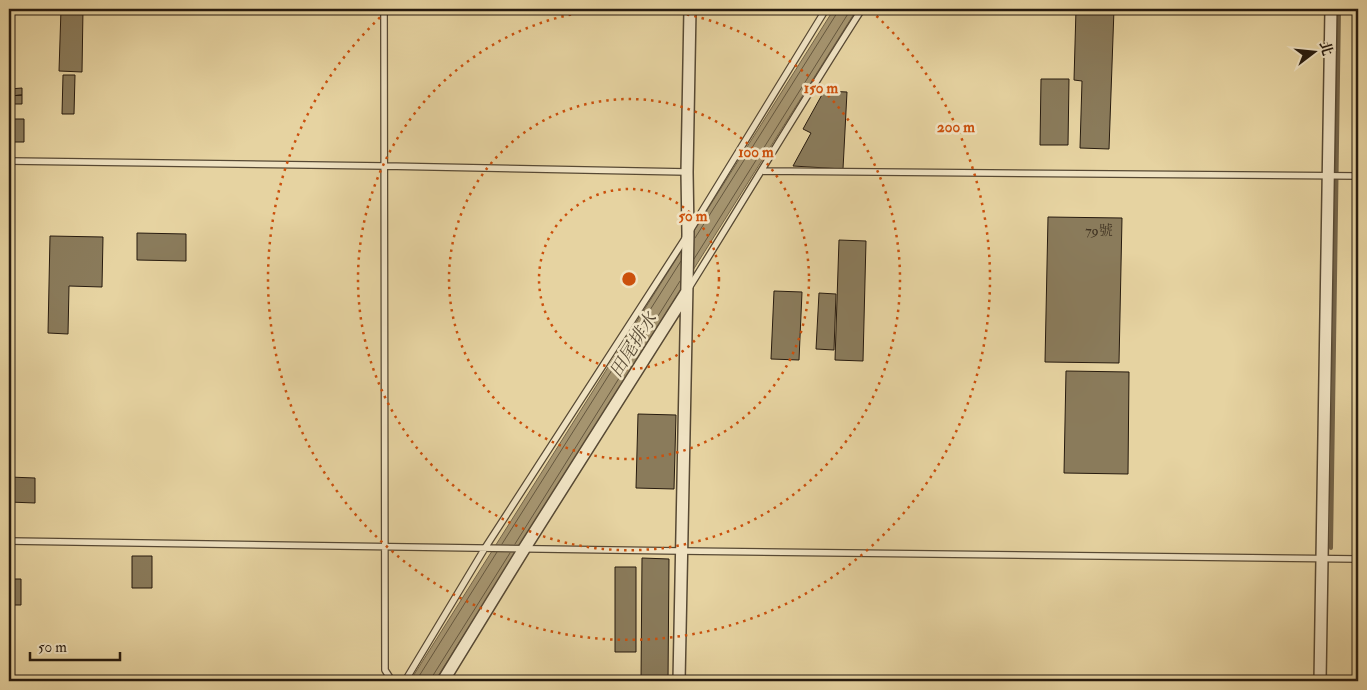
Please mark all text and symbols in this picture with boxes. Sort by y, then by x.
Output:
north arrow [1290,28,1340,78]
text: 北 [1316,39,1336,58]
text: 150 m [804,79,838,98]
text: 200 m [937,118,975,137]
text: 100 m [738,143,774,162]
text: 50 m [679,207,708,226]
house number: 79號 [1085,222,1113,239]
centre of rings [620,270,638,288]
water label: 田尾排水 [605,307,663,382]
scale bar [30,630,120,662]
text: 50 m [38,638,67,657]

